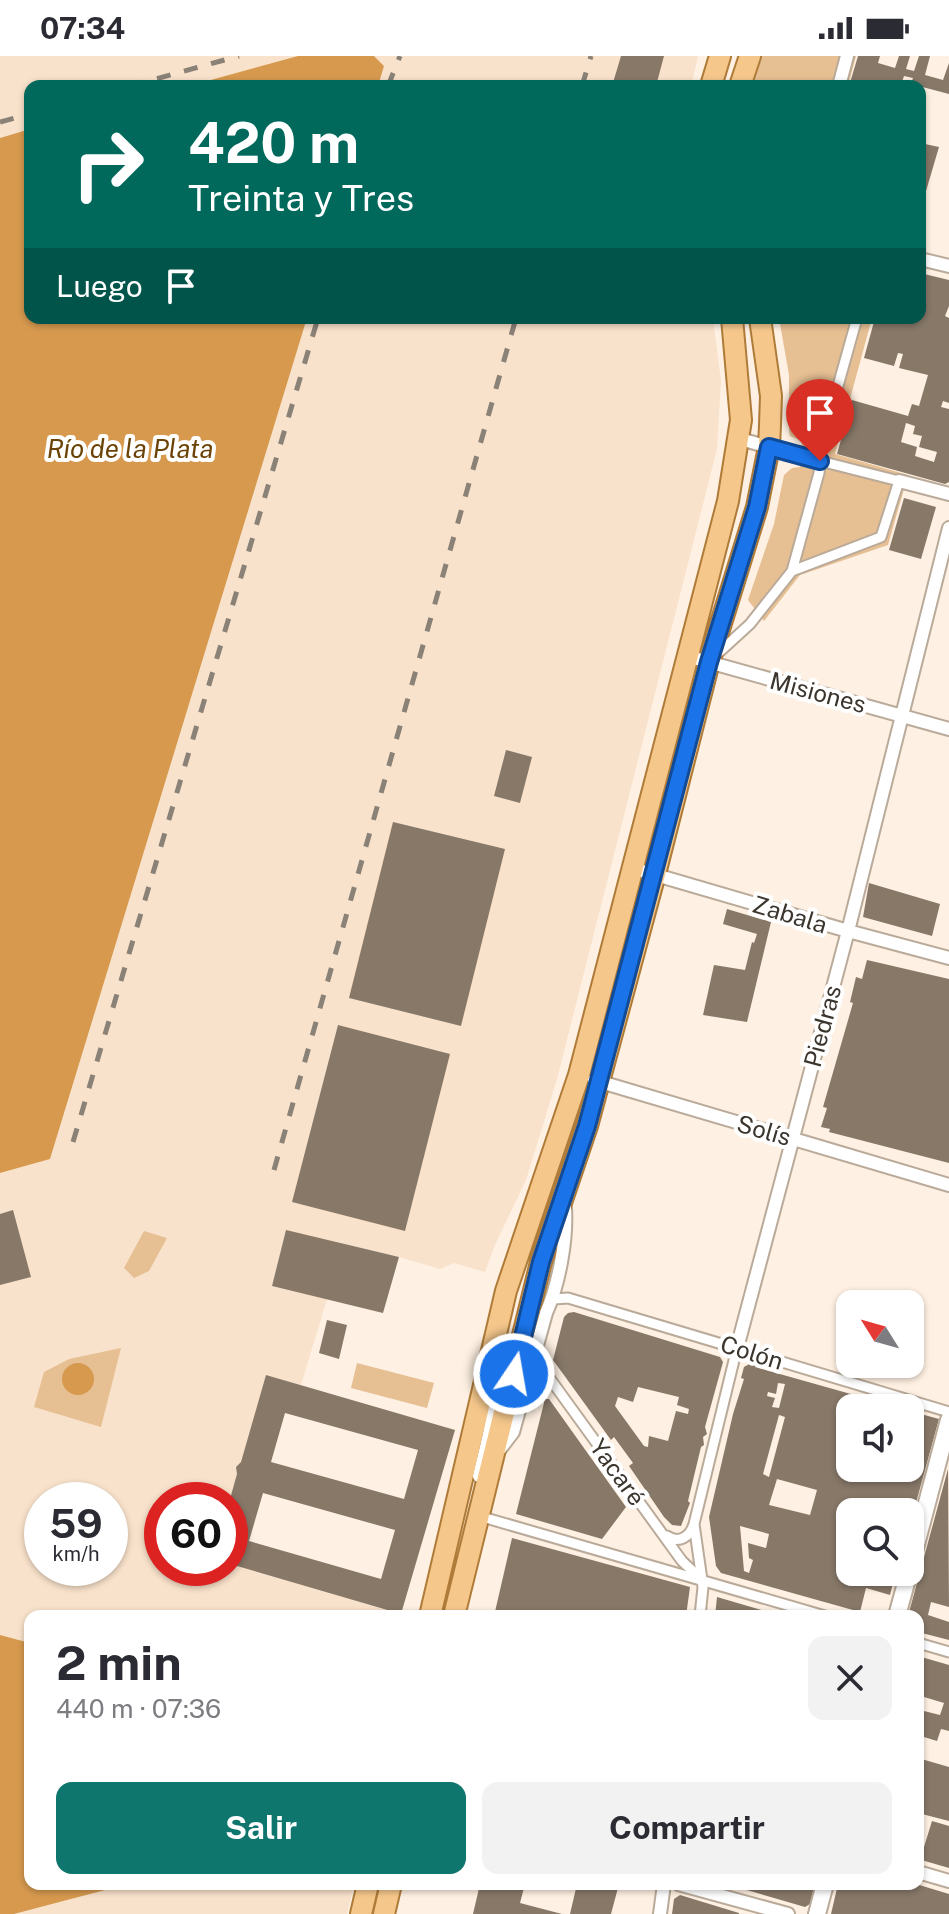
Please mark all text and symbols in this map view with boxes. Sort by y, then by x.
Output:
text: 07:34 [40,10,125,46]
text: 420 m [188,110,359,176]
icon: right [56,112,160,216]
text: Treinta y Tres [188,177,414,219]
icon: arrive [159,264,203,308]
text: Luego [56,268,143,304]
pin [786,379,854,461]
icon: arrive [798,391,842,435]
water label: Río de la Plata [47,433,213,464]
street label: Misiones [767,666,869,718]
street label: Zabala [749,889,831,939]
street label: Piedras [798,982,846,1070]
street label: Solís [734,1109,794,1151]
north arrow [836,1290,924,1378]
map controls [836,1290,924,1586]
street label: Colón [717,1329,787,1375]
position arrow [472,1332,556,1416]
button: sound [836,1394,924,1482]
street label: Yacaré [585,1433,651,1511]
speed limit sign: 60 [144,1482,248,1586]
button: search [836,1498,924,1586]
text: 59 [49,1500,103,1547]
text: km/h [52,1542,100,1566]
text: 2 min [56,1634,182,1691]
button: close [808,1636,892,1720]
text: 440 m · 07:36 [56,1693,221,1724]
button: Salir [56,1782,466,1874]
button: Compartir [482,1782,892,1874]

